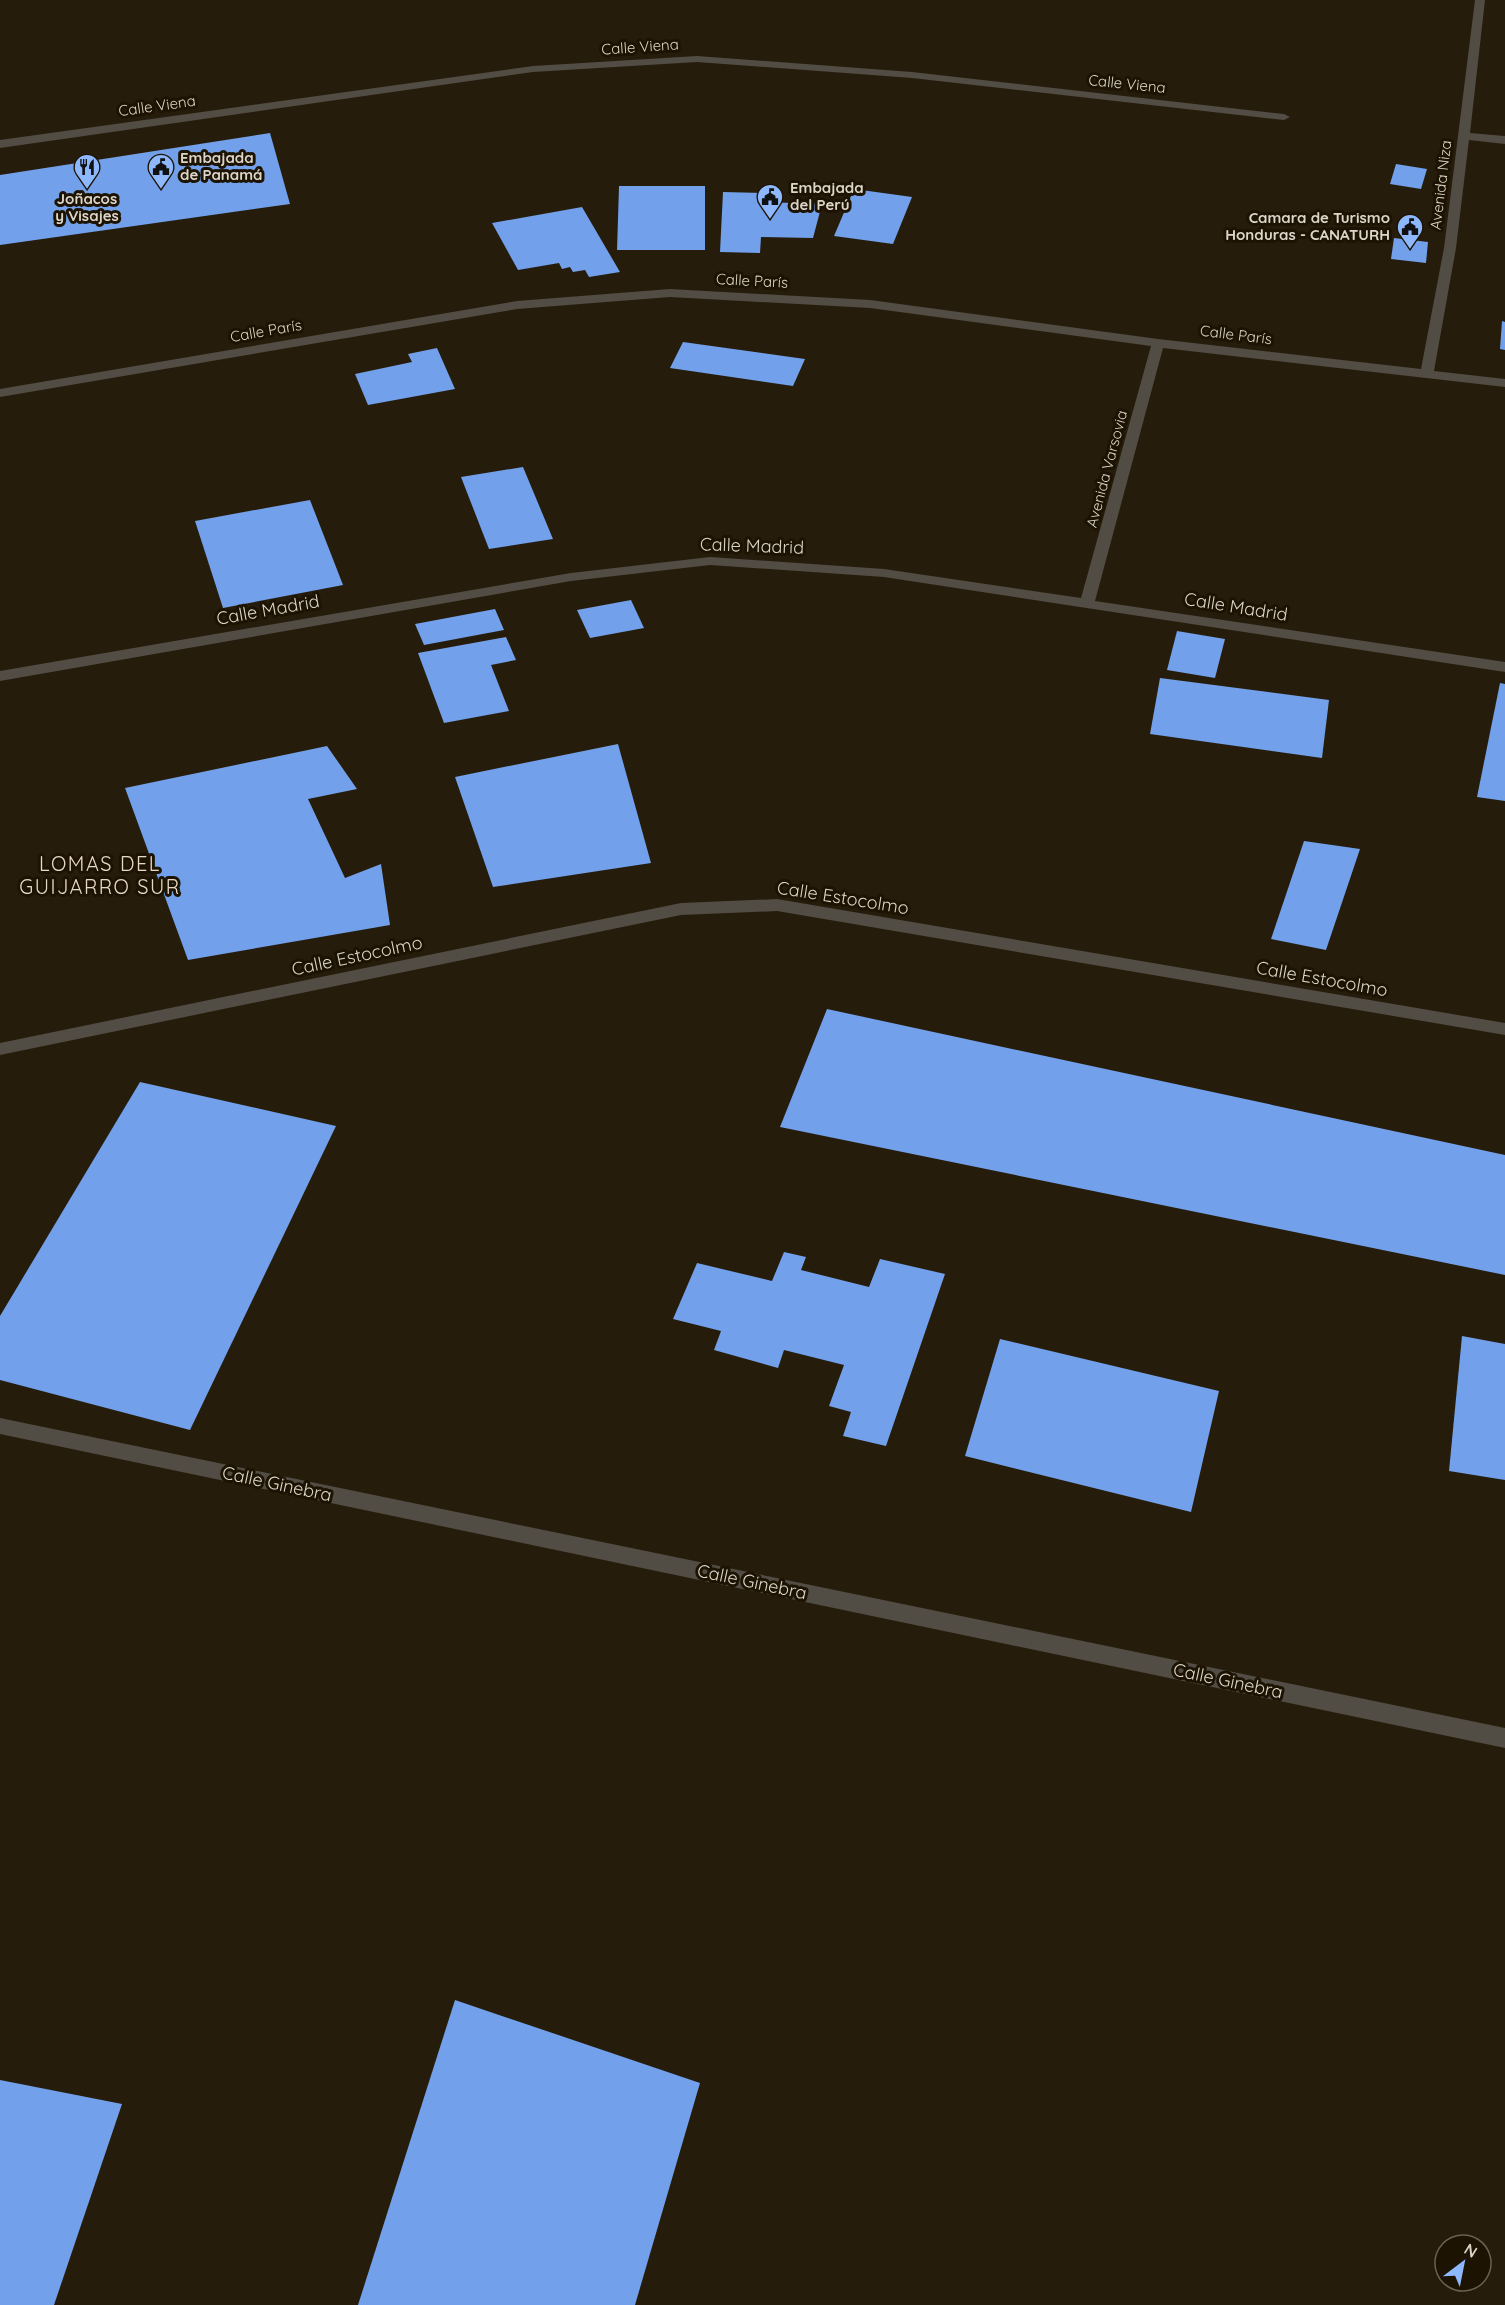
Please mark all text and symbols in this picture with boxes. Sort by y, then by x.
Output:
street label: Calle Viena [601,34,679,59]
street label: Calle Viena [1087,70,1167,97]
street label: Calle Viena [117,91,197,120]
street label: Avenida Niza [1426,139,1455,231]
place label: Embajada de Panamá [180,148,262,184]
restaurant icon: Joñacos y Visajes [72,152,102,190]
public building icon: Embajada de Panamá [146,152,176,190]
place label: Embajada del Perú [790,178,864,214]
public building icon: Embajada del Perú [755,182,785,220]
place label: Joñacos y Visajes [55,189,119,225]
place label: Camara de Turismo Honduras - CANATURH [1225,208,1390,244]
public building icon: Camara de Turismo Honduras - CANATURH [1395,212,1425,250]
street label: Calle París [715,269,789,292]
street label: Calle París [229,315,303,346]
street label: Calle París [1199,321,1273,348]
street label: Avenida Varsovia [1082,408,1131,530]
street label: Calle Madrid [700,532,805,559]
street label: Calle Madrid [1183,587,1289,626]
street label: Calle Madrid [215,589,321,630]
district label: LOMAS DEL GUIJARRO SUR [19,851,181,899]
street label: Calle Estocolmo [776,876,911,919]
street label: Calle Estocolmo [289,930,424,981]
street label: Calle Estocolmo [1255,956,1390,1001]
street label: Calle Ginebra [220,1461,334,1506]
street label: Calle Ginebra [695,1559,809,1604]
street label: Calle Ginebra [1171,1658,1285,1703]
north arrow [1433,2233,1493,2293]
text: N [1461,2239,1481,2262]

